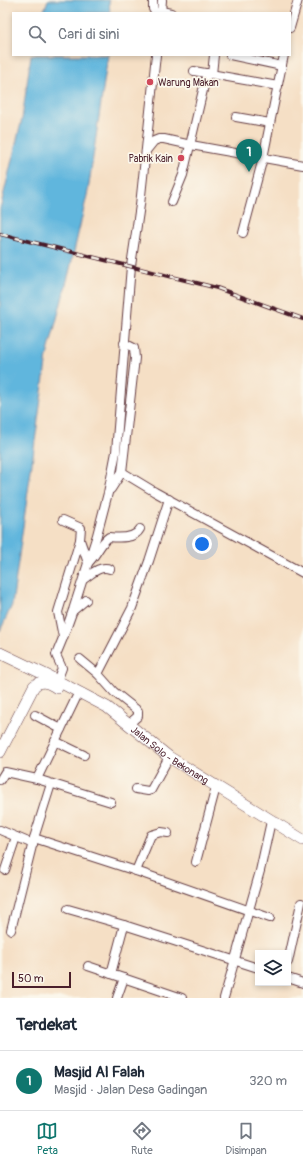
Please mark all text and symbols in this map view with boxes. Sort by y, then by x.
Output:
search box [12,12,291,56]
icon: search [26,23,48,45]
text: Cari di sini [58,25,119,44]
marker: Warung Makan [145,77,155,87]
place label: Warung Makan [158,77,219,89]
pin: 1 [236,139,262,172]
place label: Pabrik Kain [129,153,173,165]
marker: Pabrik Kain [176,153,186,163]
your location [192,534,212,554]
street label: Jalan Solo - Bekonang [128,724,210,787]
map controls [255,950,291,986]
button: layers [255,950,291,986]
scale bar [12,970,71,989]
text: 50 m [18,972,44,985]
text: Terdekat [16,1014,77,1035]
text: Masjid Al Falah [54,1063,144,1082]
text: 1 [26,1073,32,1089]
text: 320 m [249,1073,287,1089]
text: Masjid · Jalan Desa Gadingan [54,1082,207,1098]
tab: Peta [36,1120,58,1157]
tab: Rute [131,1120,153,1157]
tab: Disimpan [225,1120,267,1157]

